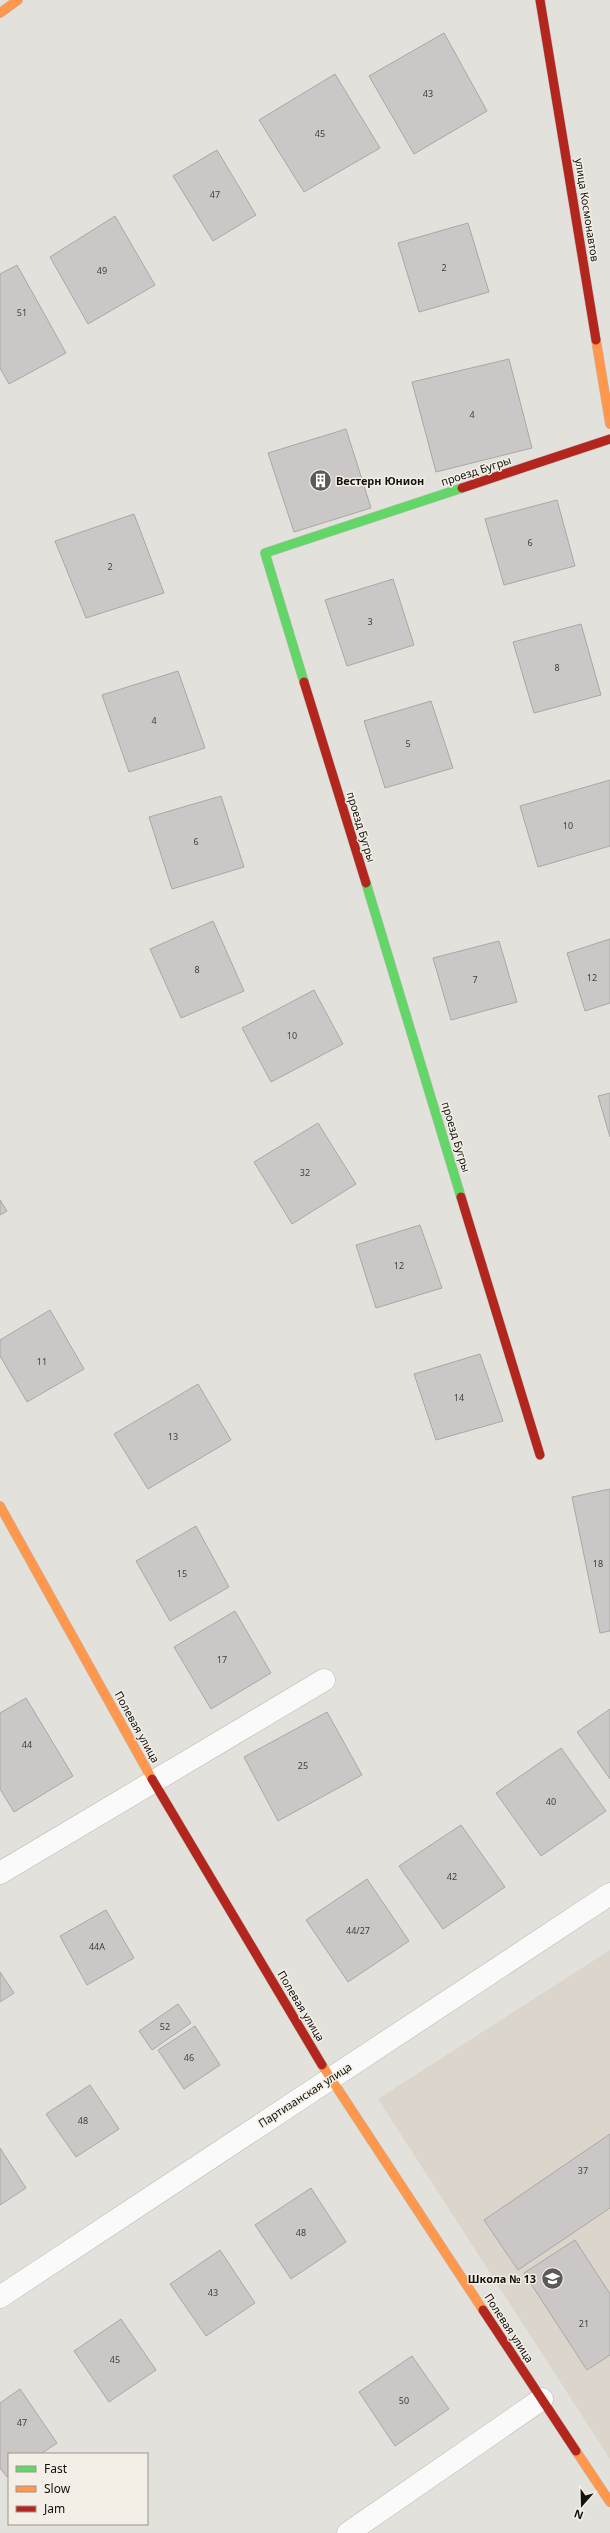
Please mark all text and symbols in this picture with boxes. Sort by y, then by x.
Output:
house number: 43 [423,87,433,100]
house number: 45 [315,127,325,140]
street label: улица Космонавтов [572,157,603,263]
house number: 47 [210,188,220,201]
house number: 2 [441,261,447,274]
house number: 49 [97,264,107,277]
house number: 51 [17,306,27,319]
house number: 4 [469,408,475,421]
street label: проезд Бугры [439,452,513,489]
building icon: Вестерн Юнион [307,468,333,494]
place label: Вестерн Юнион [336,473,424,488]
house number: 6 [527,536,533,549]
house number: 2 [107,560,113,573]
house number: 3 [367,615,373,628]
house number: 8 [554,661,560,674]
house number: 4 [151,714,157,727]
house number: 5 [405,737,411,750]
street label: проезд Бугры [344,790,379,864]
house number: 10 [563,819,573,832]
house number: 6 [193,835,199,848]
house number: 8 [194,963,200,976]
house number: 12 [587,971,597,984]
house number: 7 [472,973,478,986]
house number: 10 [287,1029,297,1042]
street label: проезд Бугры [439,1100,474,1174]
house number: 32 [300,1166,310,1179]
house number: 12 [394,1259,404,1272]
house number: 11 [37,1355,47,1368]
house number: 14 [454,1391,464,1404]
house number: 13 [168,1430,178,1443]
house number: 18 [593,1557,603,1570]
house number: 15 [177,1567,187,1580]
house number: 17 [217,1653,227,1666]
street label: Полевая улица [112,1688,163,1765]
house number: 44 [22,1738,32,1751]
house number: 25 [298,1759,308,1772]
house number: 40 [546,1795,556,1808]
house number: 42 [447,1870,457,1883]
house number: 44/27 [346,1924,370,1937]
house number: 44А [89,1940,105,1953]
street label: Полевая улица [274,1968,328,2044]
house number: 52 [160,2020,170,2033]
house number: 46 [184,2051,194,2064]
street label: Партизанская улица [255,2059,354,2130]
house number: 48 [78,2114,88,2127]
house number: 37 [578,2164,588,2177]
house number: 48 [296,2226,306,2239]
school or university icon: Школа № 13 [539,2266,565,2292]
place label: Школа № 13 [468,2271,536,2286]
house number: 43 [208,2286,218,2299]
street label: Полевая улица [481,2290,537,2365]
house number: 21 [579,2317,589,2330]
house number: 45 [110,2353,120,2366]
house number: 50 [399,2394,409,2407]
house number: 47 [17,2416,27,2429]
legend [8,2453,148,2525]
text: Fast [44,2460,68,2477]
text: Slow [44,2480,71,2497]
north arrow [562,2485,602,2525]
text: Jam [43,2500,65,2517]
text: N [572,2506,585,2523]

